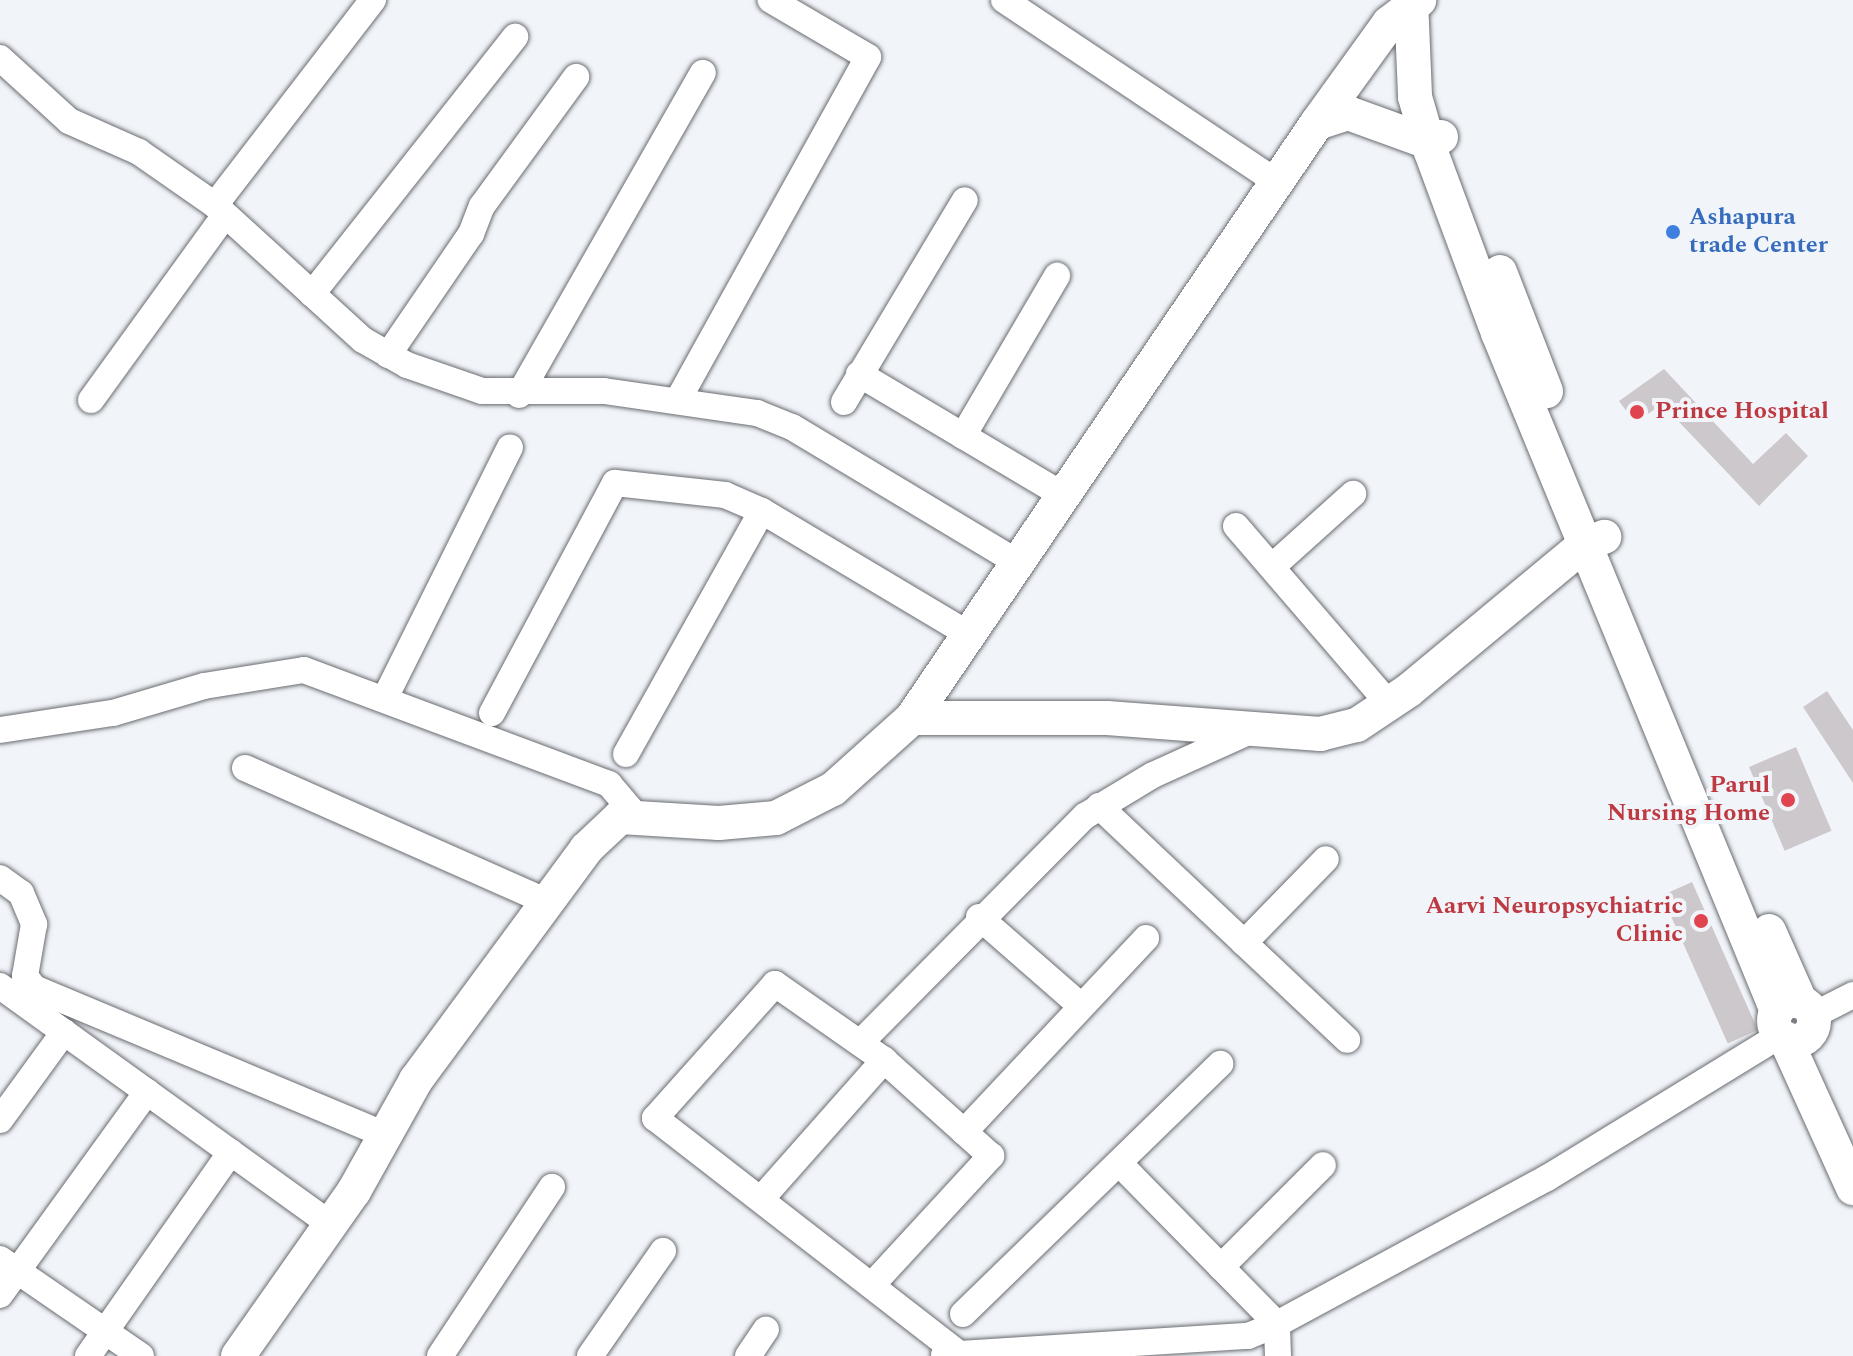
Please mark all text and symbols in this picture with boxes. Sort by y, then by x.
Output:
place label: Ashapura trade Center [1689,204,1828,260]
marker: Ashapura trade Center [1664,223,1682,241]
place label: Prince Hospital [1655,398,1829,426]
marker: Prince Hospital [1626,401,1648,423]
place label: Parul Nursing Home [1607,772,1770,828]
marker: Parul Nursing Home [1777,789,1799,811]
place label: Aarvi Neuropsychiatric Clinic [1425,893,1683,949]
marker: Aarvi Neuropsychiatric Clinic [1690,910,1712,932]

